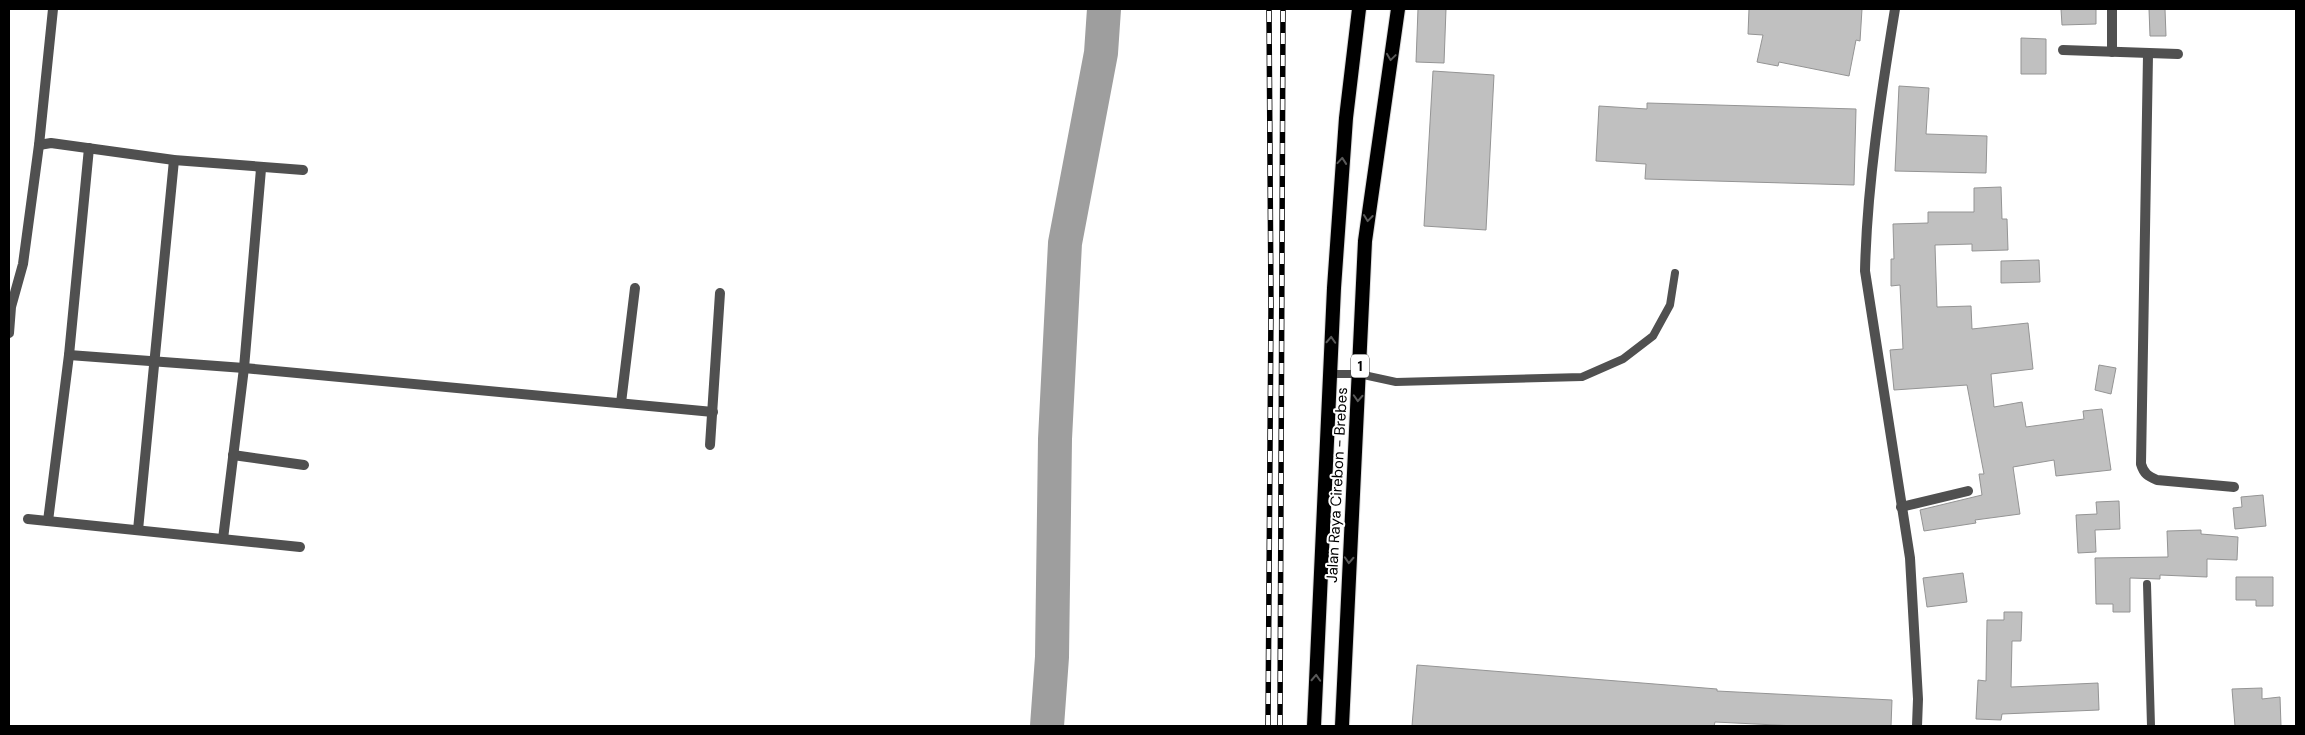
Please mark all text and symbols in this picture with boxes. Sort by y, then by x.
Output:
one-way arrow [1386,53,1397,61]
one-way arrow [1337,156,1348,164]
one-way arrow [1363,214,1374,222]
one-way arrow [1326,336,1337,344]
road number: 1 [1351,354,1369,378]
street label: Jalan Raya Cirebon - Brebes [1322,387,1352,583]
one-way arrow [1353,394,1363,402]
one-way arrow [1344,556,1355,564]
one-way arrow [1311,673,1321,681]

